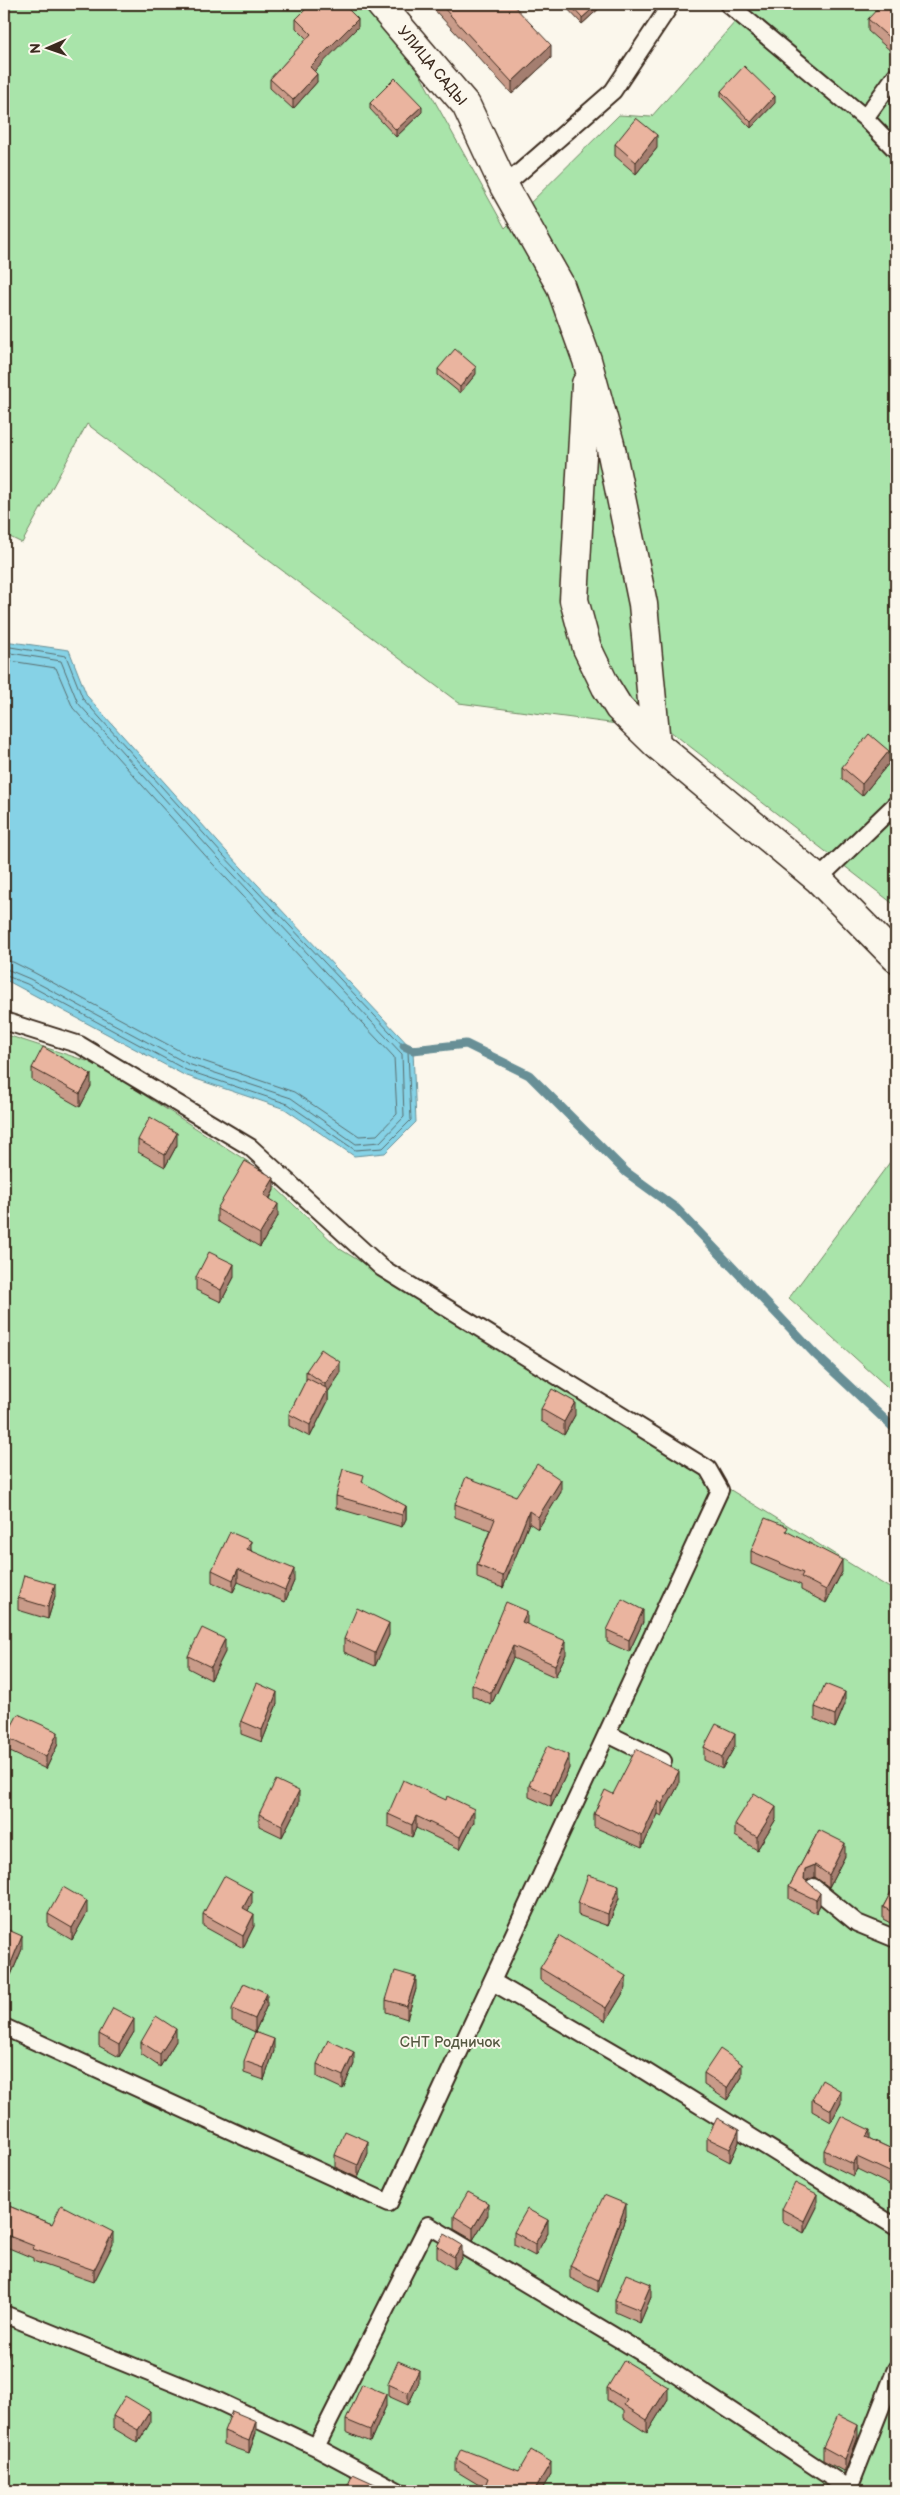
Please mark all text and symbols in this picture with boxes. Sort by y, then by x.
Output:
north arrow [22,22,72,72]
street label: УЛИЦА САДЫ [393,22,471,110]
text: N [27,43,44,54]
park label: СНТ Родничок [400,2033,500,2052]

